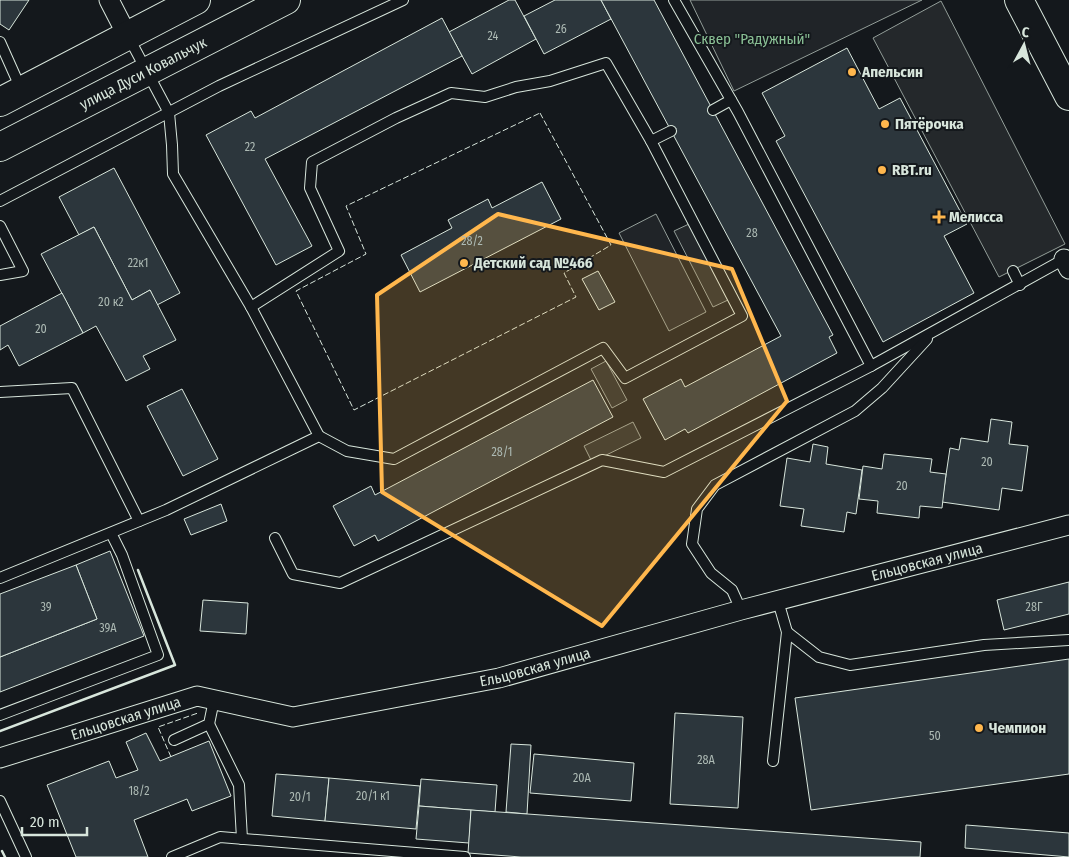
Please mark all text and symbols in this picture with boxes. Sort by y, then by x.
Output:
north arrow [999,20,1049,70]
house number: 26 [555,22,567,36]
text: С [1021,24,1031,42]
house number: 24 [488,29,499,43]
park label: Сквер "Радужный" [694,30,810,48]
street label: улица Дуси Ковальчук [77,33,210,113]
place label: Апельсин [861,63,923,81]
marker: Апельсин [846,66,858,78]
place label: Пятёрочка [895,115,964,133]
marker: Пятёрочка [879,118,891,130]
house number: 22 [245,140,255,154]
place label: RBT.ru [892,161,932,179]
marker: RBT.ru [876,164,888,176]
place label: Мелисса [949,208,1004,226]
marker: Мелисса [933,211,945,223]
house number: 28 [746,226,758,240]
house number: 28/2 [461,234,483,248]
place label: Детский сад №466 [473,254,593,272]
house number: 22к1 [128,256,148,270]
marker: Детский сад №466 [458,257,470,269]
house number: 20 к2 [98,295,124,309]
house number: 20 [35,322,47,336]
house number: 28/1 [492,445,512,459]
house number: 20 [981,455,993,469]
house number: 20 [896,479,908,493]
street label: Ельцовская улица [870,539,985,585]
house number: 39 [40,600,52,614]
house number: 28Г [1026,600,1043,614]
house number: 39А [99,621,117,635]
street label: Ельцовская улица [478,644,592,690]
street label: Ельцовская улица [69,693,183,744]
place label: Чемпион [989,719,1046,737]
marker: Чемпион [973,722,985,734]
house number: 50 [929,729,941,743]
house number: 28А [697,753,715,767]
house number: 20А [573,771,592,785]
house number: 18/2 [128,784,150,798]
house number: 20/1 к1 [356,789,390,803]
house number: 20/1 [289,790,311,804]
scale bar [22,804,88,836]
text: 20 m [30,813,60,831]

